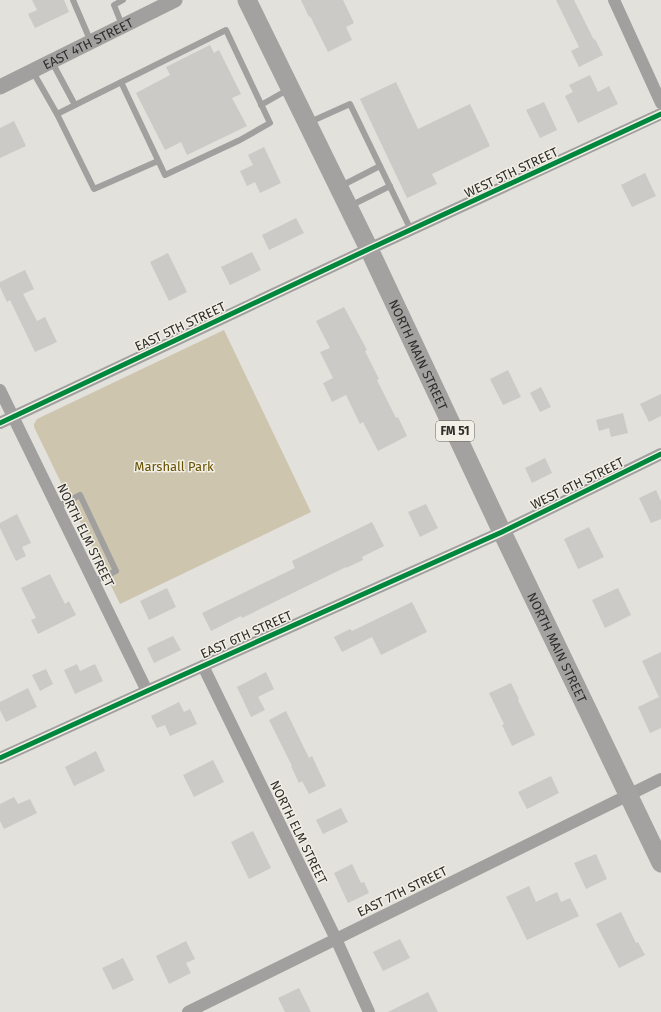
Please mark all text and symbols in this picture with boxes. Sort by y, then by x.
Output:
street label: EAST 4TH STREET [40,15,136,73]
street label: WEST 5TH STREET [462,144,561,201]
street label: NORTH MAIN STREET [386,297,451,413]
street label: EAST 5TH STREET [132,299,228,354]
road number: FM 51 [436,421,474,441]
street label: WEST 6TH STREET [528,454,627,513]
park label: Marshall Park [134,459,214,474]
street label: NORTH ELM STREET [54,481,117,590]
street label: NORTH MAIN STREET [524,590,590,705]
street label: EAST 6TH STREET [198,607,295,661]
street label: NORTH ELM STREET [267,778,330,887]
street label: EAST 7TH STREET [355,863,450,920]

